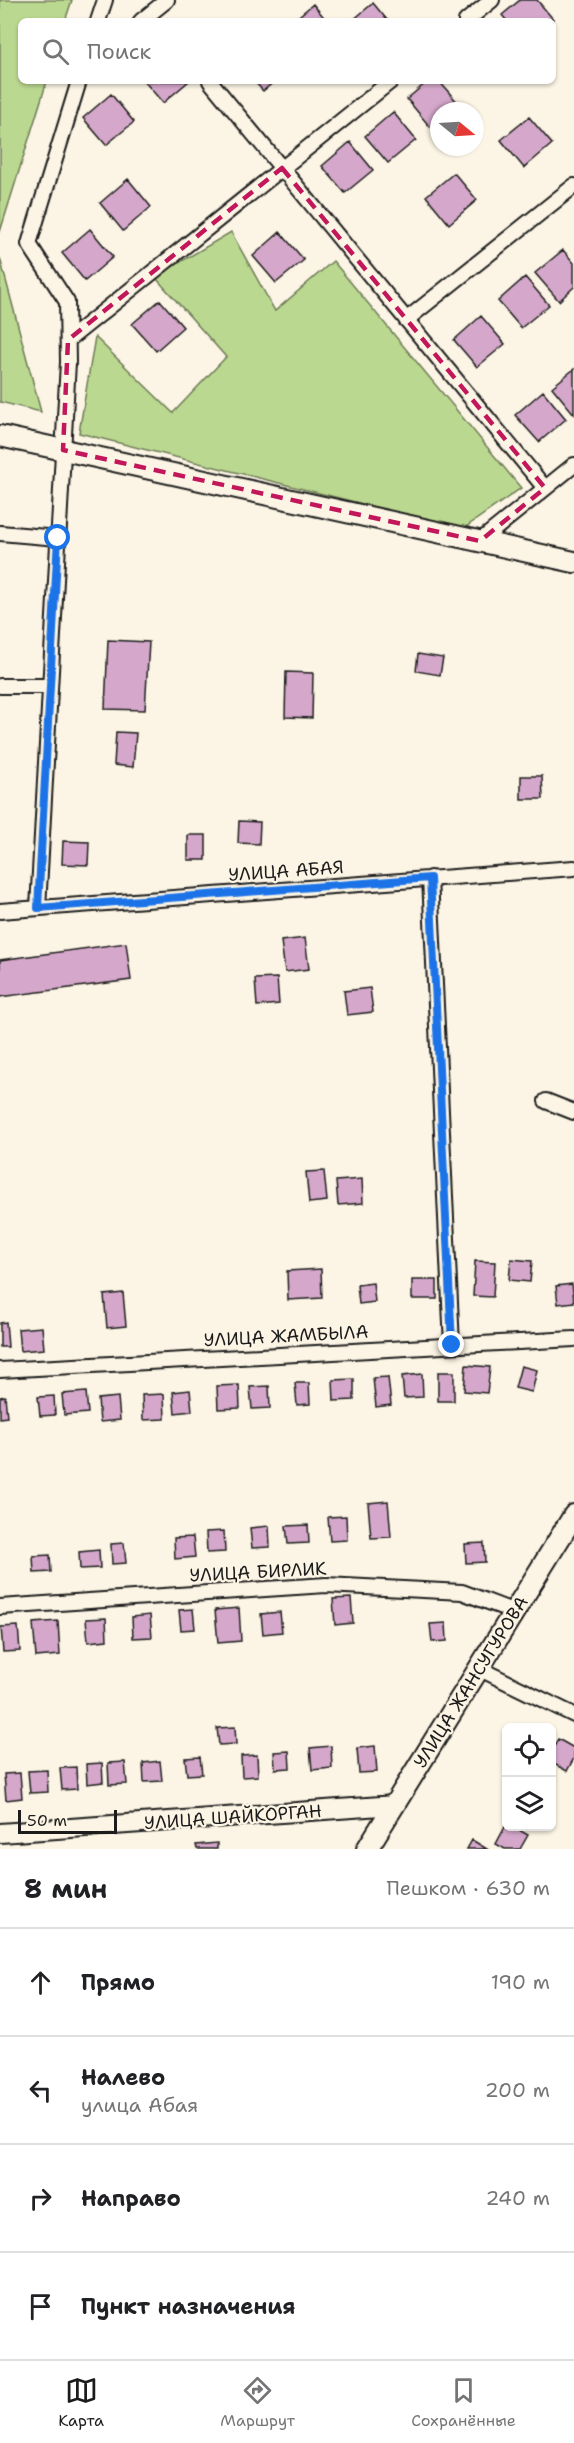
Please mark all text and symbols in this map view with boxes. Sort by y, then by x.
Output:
search box [18,18,556,84]
icon: search [39,35,72,68]
text: Поиск [87,37,151,66]
north arrow [430,102,484,156]
route start [44,524,70,550]
street label: УЛИЦА АБАЯ [228,855,344,887]
street label: УЛИЦА ЖАМБЫЛА [203,1320,369,1352]
route end [438,1331,464,1357]
street label: УЛИЦА БИРЛИК [189,1556,328,1588]
street label: УЛИЦА ЖАНСУГУРОВА [408,1592,534,1772]
map controls [502,1723,556,1831]
button: locate [502,1723,556,1777]
button: layers [502,1777,556,1831]
street label: УЛИЦА ШАЙКОРГАН [143,1799,323,1835]
scale bar [18,1807,117,1834]
text: 50 m [27,1810,67,1831]
text: 8 мин [24,1871,107,1906]
text: Пешком · 630 m [386,1875,550,1901]
icon: ahead [24,1966,57,1999]
text: Прямо [81,1968,155,1997]
text: 190 m [491,1969,550,1995]
text: Налево [81,2063,165,2092]
icon: left [24,2074,57,2107]
text: 200 m [485,2077,550,2103]
text: улица Абая [81,2092,198,2118]
icon: right [24,2182,57,2215]
text: Направо [81,2184,181,2213]
text: 240 m [485,2185,550,2211]
icon: arrive [24,2290,57,2323]
text: Пункт назначения [81,2292,295,2321]
tab: Карта [58,2374,104,2431]
tab: Маршрут [220,2374,295,2431]
tab: Сохранённые [411,2374,516,2431]

